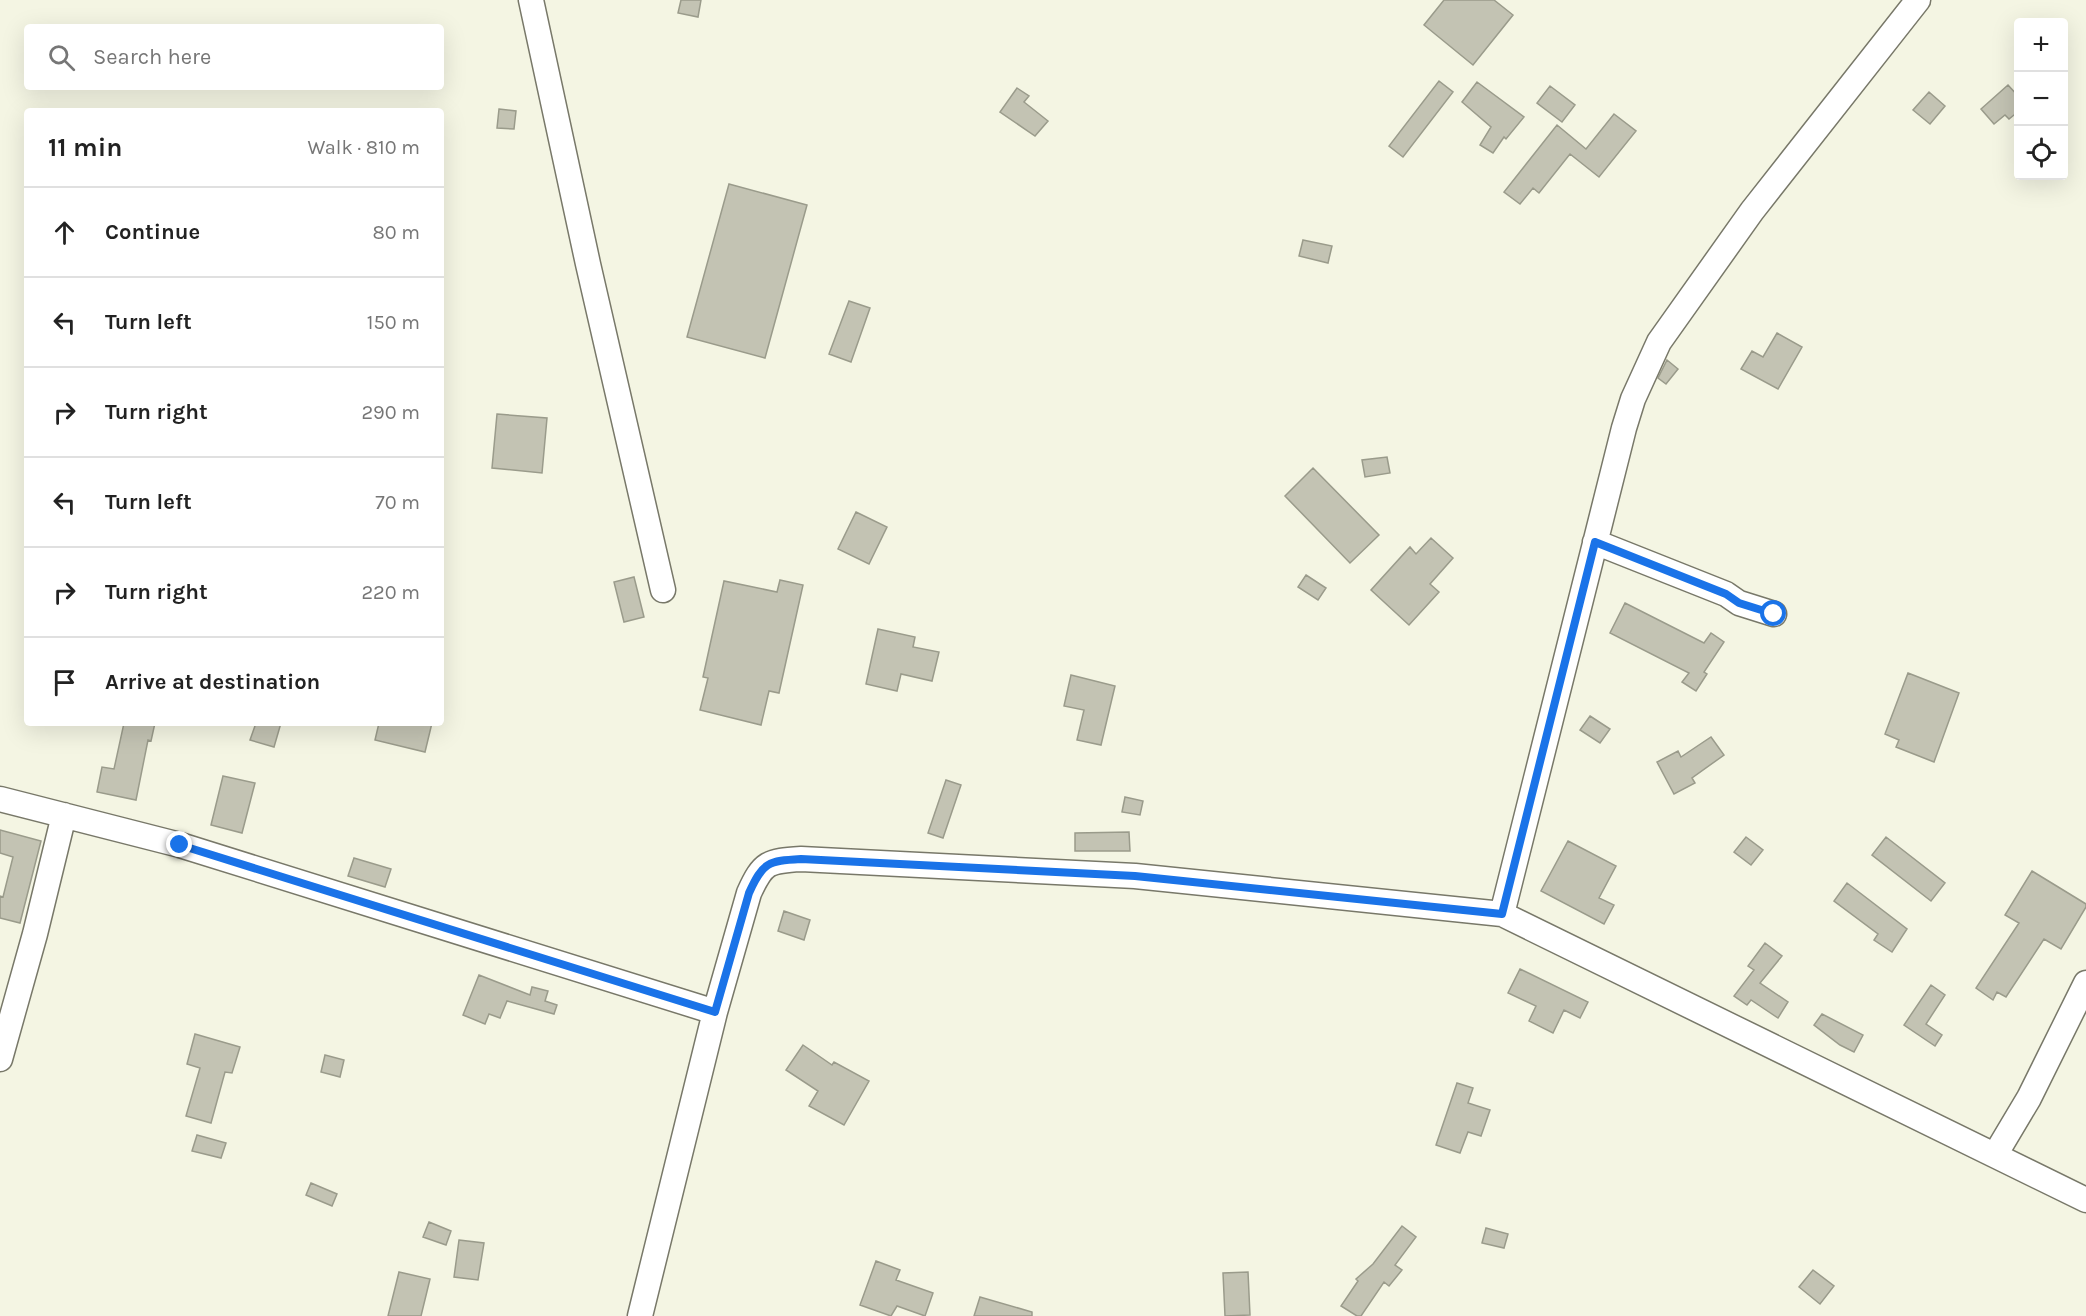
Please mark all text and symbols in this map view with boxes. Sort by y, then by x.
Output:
map controls [2014,18,2068,180]
button: + [2014,18,2068,72]
search box [24,24,444,90]
icon: search [45,41,78,74]
text: Search here [93,44,211,70]
button: − [2014,72,2068,126]
button: locate [2014,126,2068,180]
text: 11 min [48,132,123,163]
text: Walk · 810 m [308,136,420,159]
icon: ahead [48,216,81,249]
text: Continue [105,219,200,245]
text: 80 m [372,221,420,244]
icon: left [48,306,81,339]
text: Turn left [105,309,192,335]
text: 150 m [367,311,420,334]
icon: right [48,396,81,429]
text: Turn right [105,399,208,425]
text: 290 m [361,401,420,424]
icon: left [48,486,81,519]
text: Turn left [105,489,192,515]
text: 70 m [375,491,420,514]
icon: right [48,576,81,609]
text: Turn right [105,579,208,605]
text: 220 m [361,581,420,604]
route start [1760,600,1786,626]
icon: arrive [48,666,81,699]
text: Arrive at destination [105,669,320,695]
route end [166,831,192,857]

